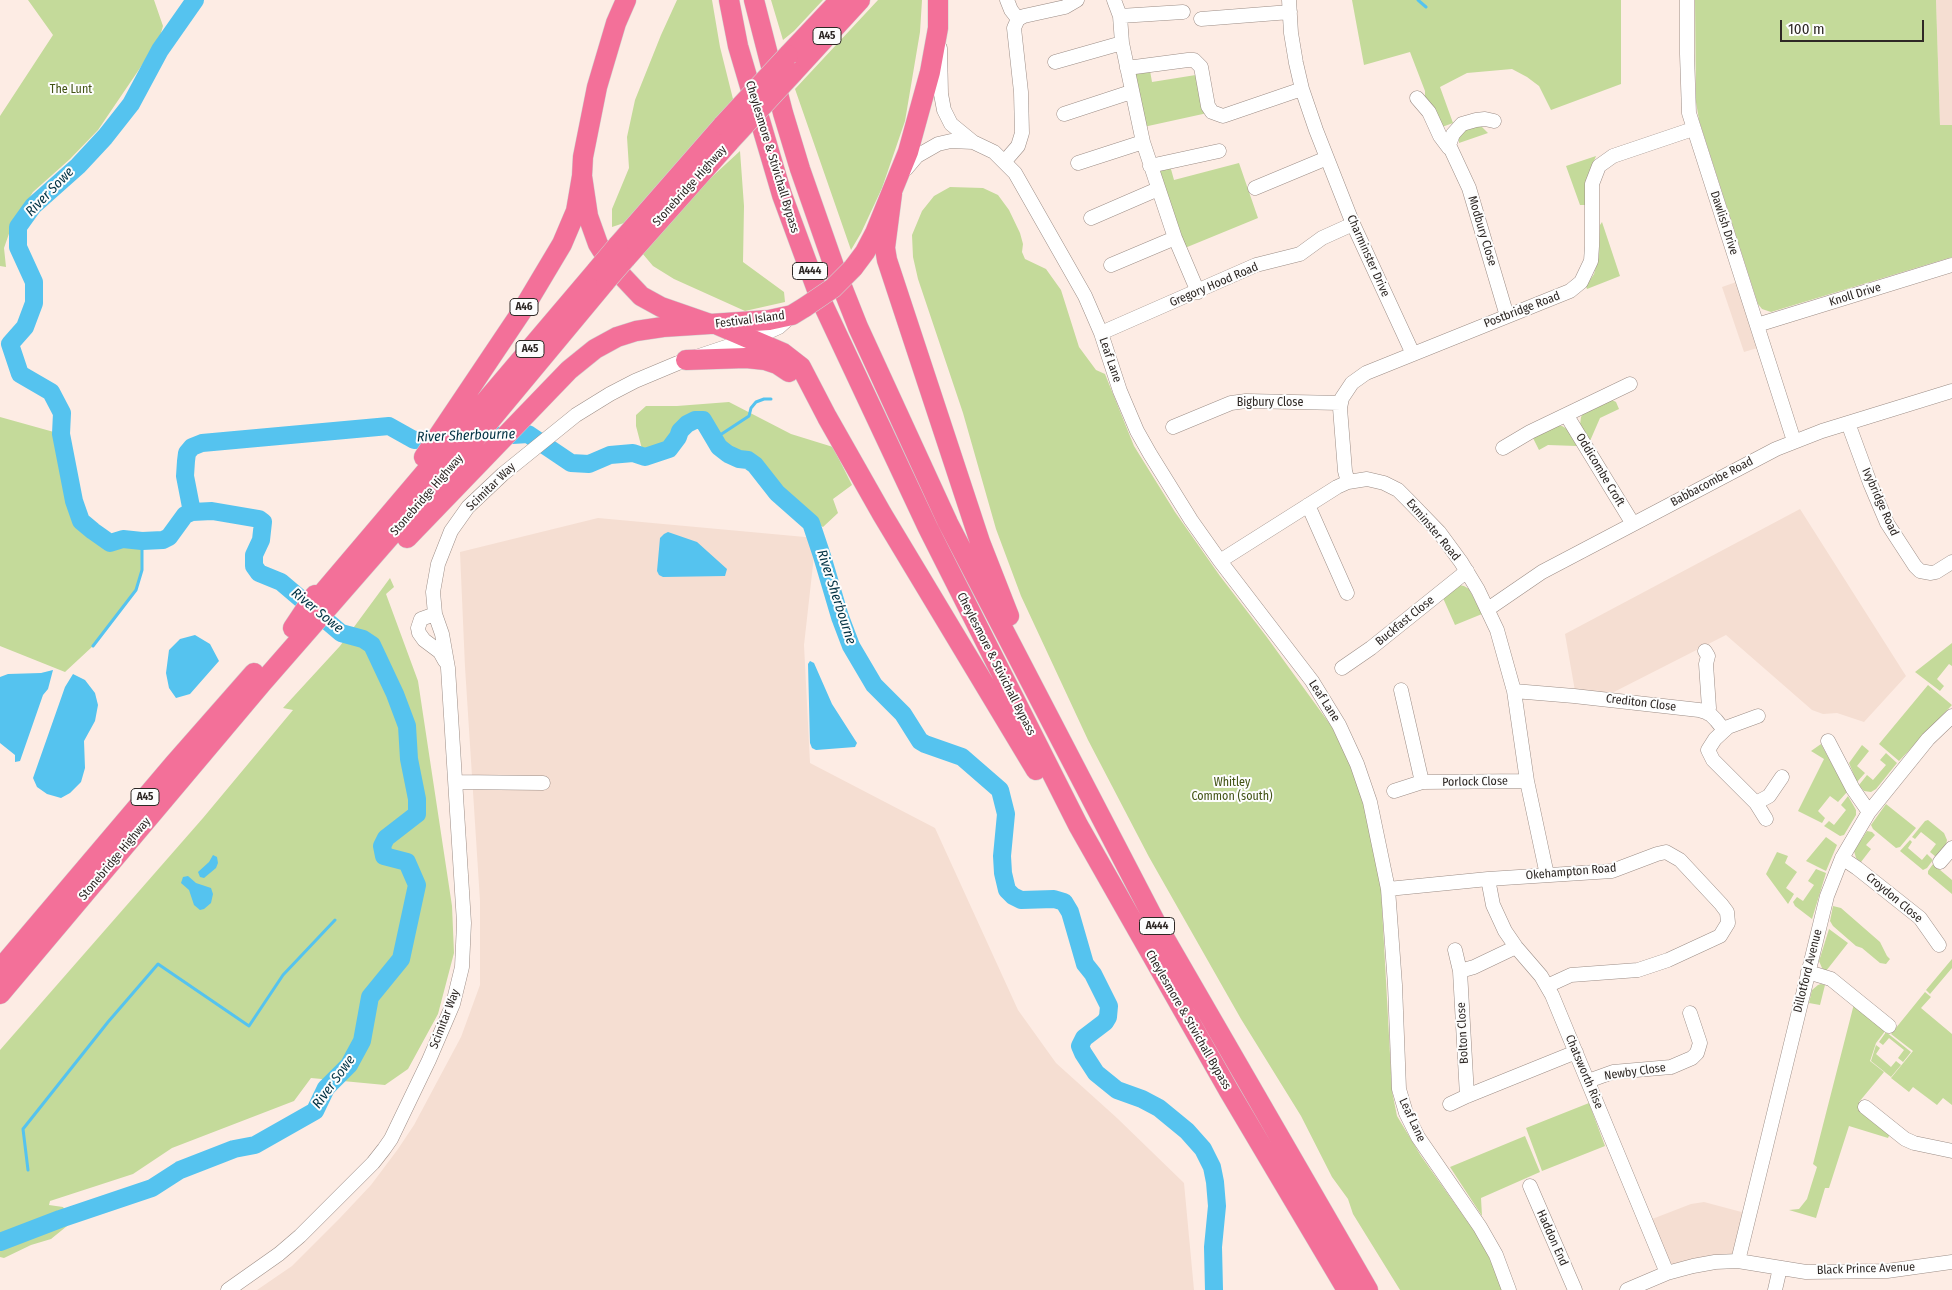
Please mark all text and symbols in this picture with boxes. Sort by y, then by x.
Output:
scale bar [1782,10,1926,42]
text: 100 m [1788,20,1825,38]
road number: A45 [813,28,841,44]
street label: Cheylesmore & Stivichall Bypass [742,79,802,235]
park label: The Lunt [50,83,92,97]
street label: Stonebridge Highway [650,143,730,229]
water label: River Sowe [22,164,78,220]
street label: Dawlish Drive [1707,189,1741,257]
street label: Modbury Close [1464,194,1500,268]
street label: Charminster Drive [1343,213,1393,299]
street label: Gregory Hood Road [1168,260,1260,310]
road number: A444 [792,262,828,280]
street label: Knoll Drive [1827,280,1883,310]
street label: Postbridge Road [1482,289,1562,331]
road number: A46 [510,298,538,316]
street label: Festival Island [714,309,786,331]
street label: Leaf Lane [1096,336,1124,384]
road number: A45 [516,340,544,358]
street label: Bigbury Close [1237,396,1303,410]
water label: River Sherbourne [417,426,515,446]
street label: Oddicombe Croft [1573,431,1627,509]
street label: Stonebridge Highway [388,451,466,539]
street label: Babbacombe Road [1668,454,1756,510]
street label: Scimitar Way [463,460,519,514]
street label: Ivybridge Road [1859,466,1901,538]
street label: Exminster Road [1403,496,1463,564]
water label: River Sherbourne [813,548,859,646]
water label: River Sowe [288,585,346,637]
street label: Cheylesmore & Stivichall Bypass [954,590,1038,738]
street label: Buckfast Close [1373,593,1437,649]
street label: Leaf Lane [1305,678,1343,724]
street label: Crediton Close [1605,692,1677,714]
street label: Porlock Close [1442,774,1508,790]
park label: Whitley Common (south) [1191,776,1273,804]
road number: A45 [131,789,159,806]
street label: Stonebridge Highway [76,815,154,903]
street label: Okehampton Road [1525,861,1617,883]
street label: Croydon Close [1863,870,1925,926]
road number: A444 [1140,918,1174,934]
street label: Dillotford Avenue [1791,928,1825,1014]
street label: Cheylesmore & Stivichall Bypass [1142,948,1234,1092]
street label: Scimitar Way [427,987,463,1051]
street label: Bolton Close [1454,1002,1472,1064]
street label: Chatsworth Rise [1562,1033,1606,1111]
water label: River Sowe [309,1052,359,1112]
street label: Newby Close [1603,1061,1667,1083]
street label: Leaf Lane [1396,1096,1428,1144]
street label: Haddon End [1533,1208,1571,1268]
street label: Black Prince Avenue [1817,1260,1915,1278]

